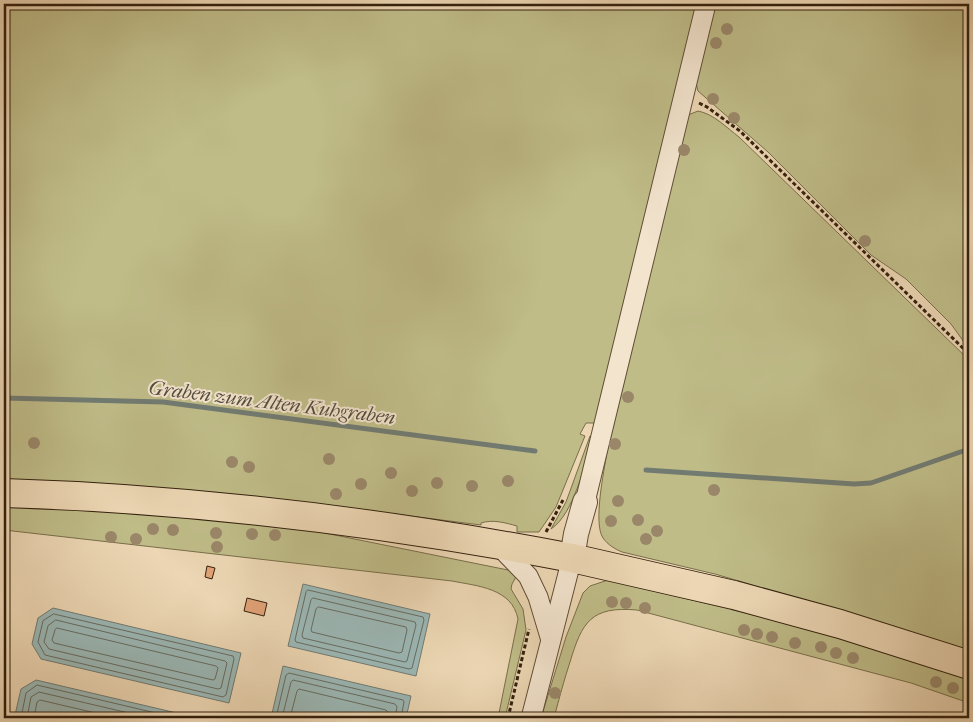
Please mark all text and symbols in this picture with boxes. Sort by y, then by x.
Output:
water label: Graben zum Alten Kuhgraben [147,376,396,429]

